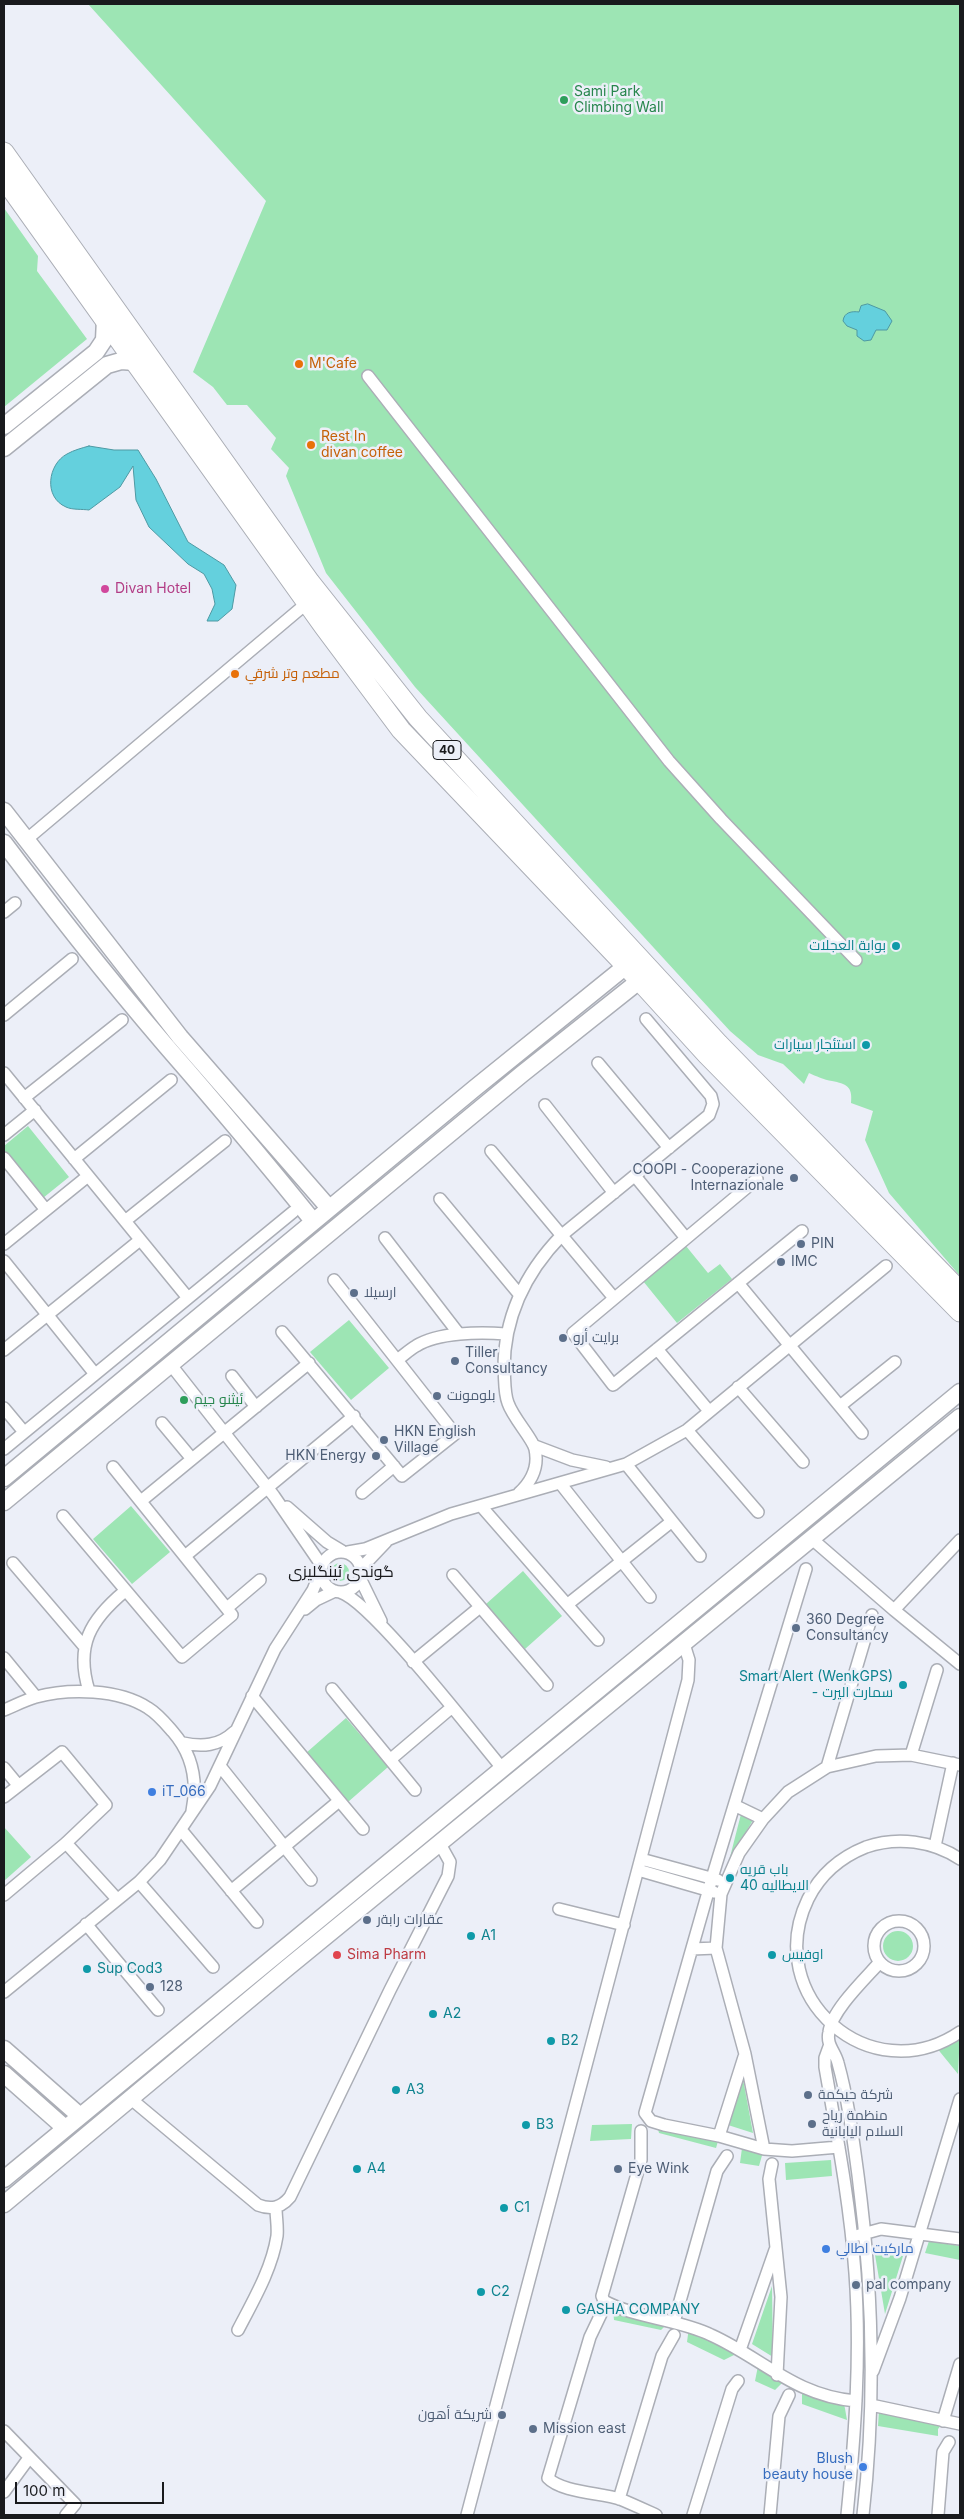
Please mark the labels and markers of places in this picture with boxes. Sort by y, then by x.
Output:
place label: Sami Park Climbing Wall [574,84,664,116]
marker: Sami Park Climbing Wall [558,94,570,106]
place label: M'Cafe [309,356,357,372]
marker: M'Cafe [293,358,305,370]
place label: Rest In divan coffee [321,429,403,462]
marker: Rest In divan coffee [305,439,317,451]
place label: Divan Hotel [115,581,191,597]
marker: Divan Hotel [99,583,111,595]
place label: مطعم وتر شرقي [245,666,340,682]
marker: مطعم وتر شرقي [229,668,241,680]
place label: بوابة العجلات [809,938,886,954]
marker: بوابة العجلات [890,940,902,952]
place label: استئجار سيارات [774,1037,856,1053]
marker: استئجار سيارات [860,1039,872,1051]
place label: COOPI - Cooperazione Internazionale [633,1162,784,1194]
marker: COOPI - Cooperazione Internazionale [788,1172,800,1184]
place label: PIN [811,1236,834,1252]
marker: PIN [795,1238,807,1250]
place label: IMC [791,1254,818,1270]
marker: IMC [775,1256,787,1268]
place label: ارسيلا [364,1285,397,1301]
marker: ارسيلا [348,1287,360,1299]
place label: برايت أرو [573,1330,619,1346]
marker: برايت أرو [557,1332,569,1344]
place label: Tiller Consultancy [465,1345,548,1378]
marker: Tiller Consultancy [449,1355,461,1367]
place label: بلومونت [447,1388,495,1404]
marker: بلومونت [431,1390,443,1402]
place label: ئيثنو جيم [194,1392,243,1408]
marker: ئيثنو جيم [178,1394,190,1406]
place label: HKN English Village [394,1424,476,1456]
marker: HKN English Village [378,1434,390,1446]
place label: HKN Energy [285,1448,366,1464]
marker: HKN Energy [370,1450,382,1462]
place label: 360 Degree Consultancy [806,1612,889,1644]
marker: 360 Degree Consultancy [790,1622,802,1634]
place label: Smart Alert (WenkGPS) - سمارت اليرت [739,1669,893,1701]
marker: Smart Alert (WenkGPS) - سمارت اليرت [897,1679,909,1691]
place label: iT_066 [162,1784,206,1800]
marker: iT_066 [146,1786,158,1798]
place label: باب قريه الايطاليه 40 [740,1862,809,1894]
marker: باب قريه الايطاليه 40 [724,1872,736,1884]
place label: عقارات رابةر [377,1912,444,1928]
marker: عقارات رابةر [361,1914,373,1926]
place label: A1 [481,1928,496,1944]
marker: A1 [465,1930,477,1942]
place label: Sima Pharm [347,1947,426,1963]
place label: اوفيس [782,1947,823,1963]
marker: Sima Pharm [331,1949,343,1961]
marker: اوفيس [766,1949,778,1961]
place label: Sup Cod3 [97,1961,163,1977]
marker: Sup Cod3 [81,1963,93,1975]
place label: 128 [160,1979,183,1995]
marker: 128 [144,1981,156,1993]
place label: A2 [443,2006,461,2022]
marker: A2 [427,2008,439,2020]
place label: B2 [561,2033,579,2049]
marker: B2 [545,2035,557,2047]
place label: A3 [406,2082,424,2098]
marker: A3 [390,2084,402,2096]
place label: شركة حيكمة [818,2087,893,2103]
marker: شركة حيكمة [802,2089,814,2101]
place label: منظمة رياح السلام اليابانية [822,2108,903,2140]
place label: B3 [536,2117,554,2133]
marker: منظمة رياح السلام اليابانية [806,2118,818,2130]
marker: B3 [520,2119,532,2131]
place label: A4 [367,2161,386,2177]
place label: Eye Wink [628,2161,689,2177]
marker: A4 [351,2163,363,2175]
marker: Eye Wink [612,2163,624,2175]
place label: C1 [514,2200,530,2216]
marker: C1 [498,2202,510,2214]
place label: ماركيت اطالي [836,2241,914,2257]
marker: ماركيت اطالي [820,2243,832,2255]
place label: pal company [866,2277,951,2293]
marker: pal company [850,2279,862,2291]
place label: C2 [491,2284,510,2300]
marker: C2 [475,2286,487,2298]
place label: GASHA COMPANY [576,2302,700,2318]
marker: GASHA COMPANY [560,2304,572,2316]
place label: شريكة أهون [418,2407,492,2423]
marker: شريكة أهون [496,2409,508,2421]
place label: Mission east [543,2421,626,2437]
marker: Mission east [527,2423,539,2435]
place label: Blush beauty house [763,2451,853,2484]
marker: Blush beauty house [857,2461,869,2473]

